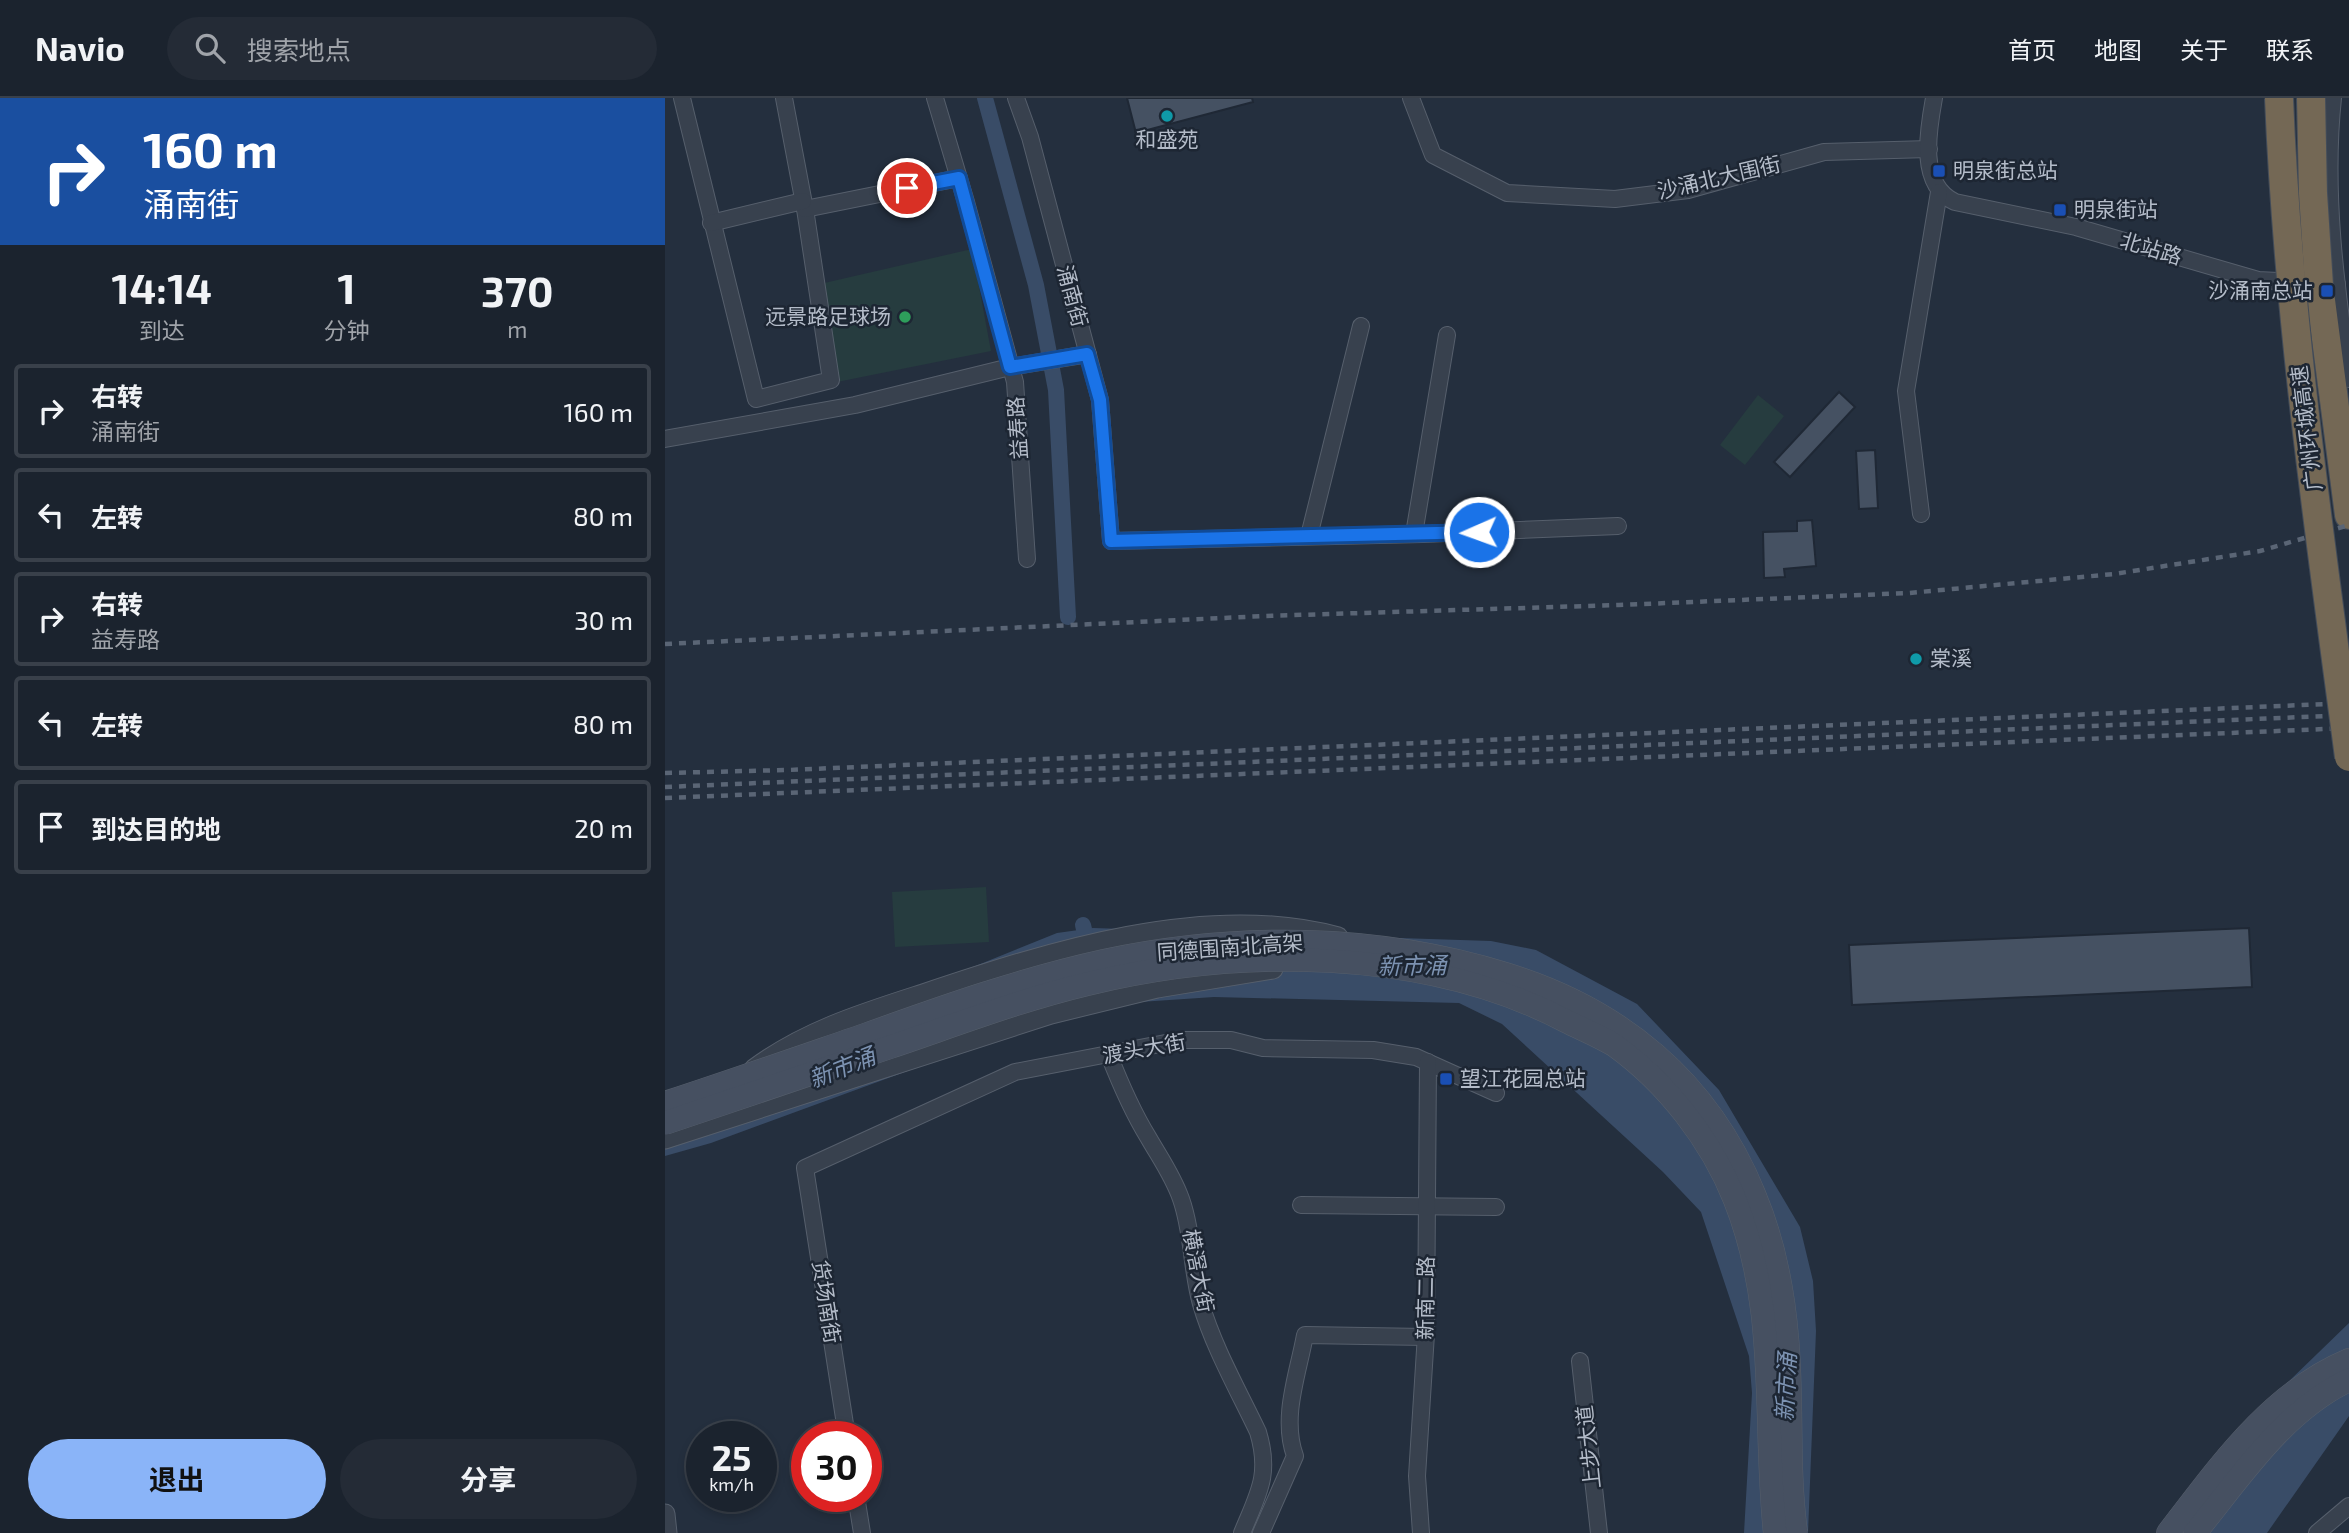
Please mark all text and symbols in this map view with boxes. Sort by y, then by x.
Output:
search box [167,17,657,80]
text: Navio [35,28,125,68]
icon: search [191,29,229,67]
text: 搜索地点 [247,34,351,65]
text: 首页 [2008,35,2056,64]
text: 地图 [2094,35,2142,64]
text: 关于 [2180,35,2228,64]
text: 联系 [2266,35,2314,64]
marker: 和盛苑 [1159,108,1175,124]
text: 160 m [143,119,278,178]
icon: right [28,126,119,217]
place label: 和盛苑 [1136,126,1199,151]
street label: 沙涌北大围街 [1654,150,1783,203]
place label: 明泉街总站 [1953,157,2058,182]
pin [877,158,937,218]
marker: 明泉街总站 [1931,163,1947,179]
icon: arrive [888,169,926,207]
text: 涌南街 [143,184,239,222]
place label: 明泉街站 [2074,196,2158,221]
marker: 明泉街站 [2052,202,2068,218]
street label: 北站路 [2118,226,2185,269]
text: 14:14 [111,262,212,312]
text: 1 [337,262,356,312]
street label: 涌南街 [1053,262,1094,329]
text: 370 [481,265,554,315]
place label: 沙涌南总站 [2208,277,2313,302]
marker: 沙涌南总站 [2319,283,2335,299]
place label: 远景路足球场 [765,303,891,328]
marker: 远景路足球场 [897,309,913,325]
text: m [507,315,527,343]
text: 到达 [139,316,185,344]
text: 分钟 [324,316,370,344]
street label: 广州环城高速 [2285,364,2326,492]
text: 右转 [91,380,143,411]
icon: right [32,392,70,430]
text: 160 m [564,396,633,427]
street label: 益寿路 [1002,396,1031,460]
text: 涌南街 [91,417,160,445]
position arrow [1442,495,1516,569]
icon: left [32,496,70,534]
text: 80 m [573,500,633,531]
text: 左转 [91,501,143,532]
text: 右转 [91,588,143,619]
icon: right [32,600,70,638]
text: 30 m [574,604,633,635]
text: 益寿路 [91,625,160,653]
place label: 棠溪 [1930,645,1972,670]
marker: 棠溪 [1908,651,1924,667]
icon: left [32,704,70,742]
text: 80 m [573,708,633,739]
text: 左转 [91,709,143,740]
icon: arrive [32,808,70,846]
text: 20 m [574,812,633,843]
text: 到达目的地 [91,813,221,844]
street label: 同德围南北高架 [1156,929,1304,964]
water label: 新市涌 [1377,950,1450,980]
street label: 渡头大街 [1100,1028,1187,1067]
water label: 新市涌 [804,1040,882,1093]
place label: 望江花园总站 [1460,1065,1586,1090]
marker: 望江花园总站 [1438,1071,1454,1087]
street label: 横滘大街 [1179,1227,1220,1314]
street label: 新南二路 [1411,1256,1438,1340]
street label: 货场南街 [809,1258,846,1345]
water label: 新市涌 [1769,1349,1801,1422]
street label: 上步大道 [1571,1404,1604,1490]
speed limit sign: 30 [791,1421,882,1512]
text: 25 [712,1436,751,1478]
button: 退出 [28,1439,326,1519]
button: 分享 [340,1439,637,1519]
text: km/h [709,1473,754,1495]

